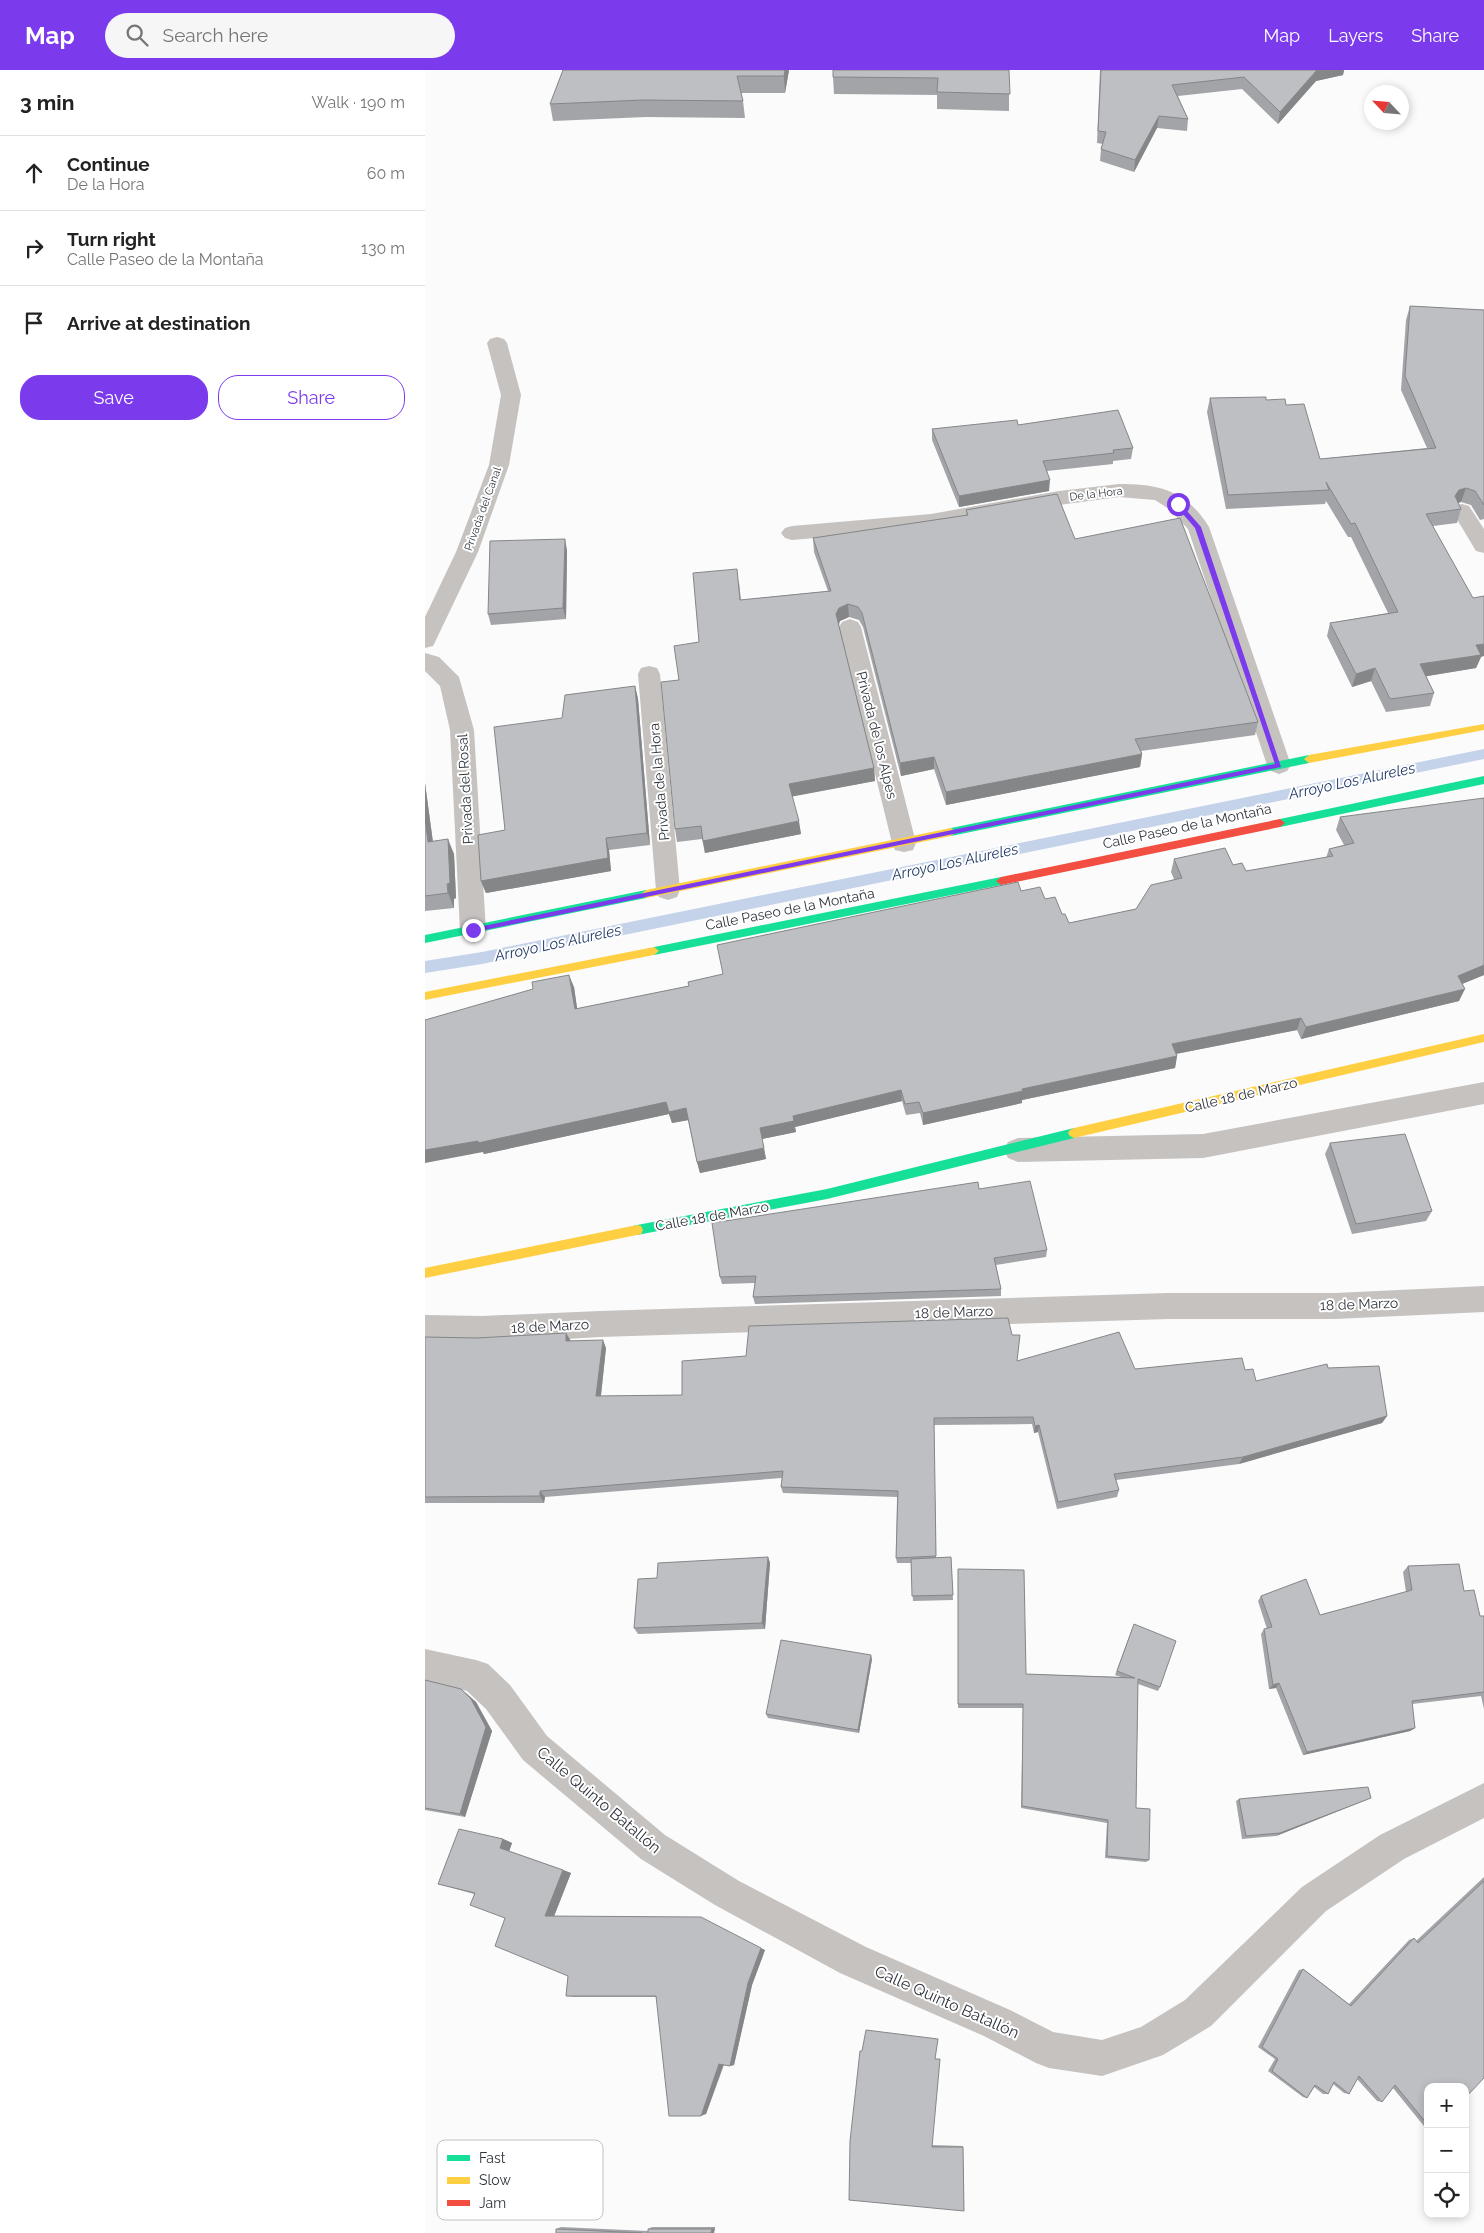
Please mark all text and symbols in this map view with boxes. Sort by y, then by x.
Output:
search box [105,13,455,58]
text: Map [25,21,75,50]
icon: search [123,21,151,49]
text: Search here [163,24,268,46]
text: Map [1264,25,1300,46]
text: Layers [1328,25,1383,46]
text: Share [1411,25,1459,46]
north arrow [1364,85,1409,130]
text: 3 min [20,90,74,115]
text: Walk · 190 m [312,93,405,112]
text: Continue [67,153,150,175]
icon: ahead [20,159,48,187]
text: 60 m [367,164,405,183]
text: De la Hora [67,175,145,194]
text: Turn right [67,228,156,250]
icon: right [20,234,48,262]
text: 130 m [361,239,405,258]
text: Calle Paseo de la Montaña [67,250,264,269]
icon: arrive [20,309,48,337]
text: Arrive at destination [67,312,251,334]
button: Save [20,375,208,420]
button: Share [218,375,405,420]
street label: Privada del Canal [462,465,504,553]
street label: De la Hora [1069,484,1123,504]
route start [1167,493,1190,516]
street label: Privada de los Alpes [853,670,901,801]
street label: Privada de la Hora [646,722,672,842]
street label: Privada del Rosal [454,733,476,845]
water label: Arroyo Los Alureles [1286,759,1417,803]
street label: Calle Paseo de la Montaña [1101,800,1273,852]
water label: Arroyo Los Alureles [889,840,1020,884]
street label: Calle Paseo de la Montaña [704,885,876,933]
route end [462,919,485,942]
water label: Arroyo Los Alureles [492,921,623,965]
street label: Calle 18 de Marzo [1183,1074,1299,1116]
street label: Calle 18 de Marzo [654,1198,770,1234]
street label: 18 de Marzo [1320,1295,1398,1313]
street label: 18 de Marzo [915,1303,993,1321]
street label: 18 de Marzo [511,1316,589,1336]
street label: Calle Quinto Batallón [533,1743,665,1857]
street label: Calle Quinto Batallón [872,1962,1022,2042]
map controls [1424,2083,1469,2218]
button: + [1424,2083,1469,2128]
button: − [1424,2128,1469,2173]
legend [437,2140,603,2220]
text: Fast [479,2150,506,2166]
text: Slow [479,2172,511,2188]
button: locate [1424,2173,1469,2218]
text: Jam [479,2195,506,2211]

